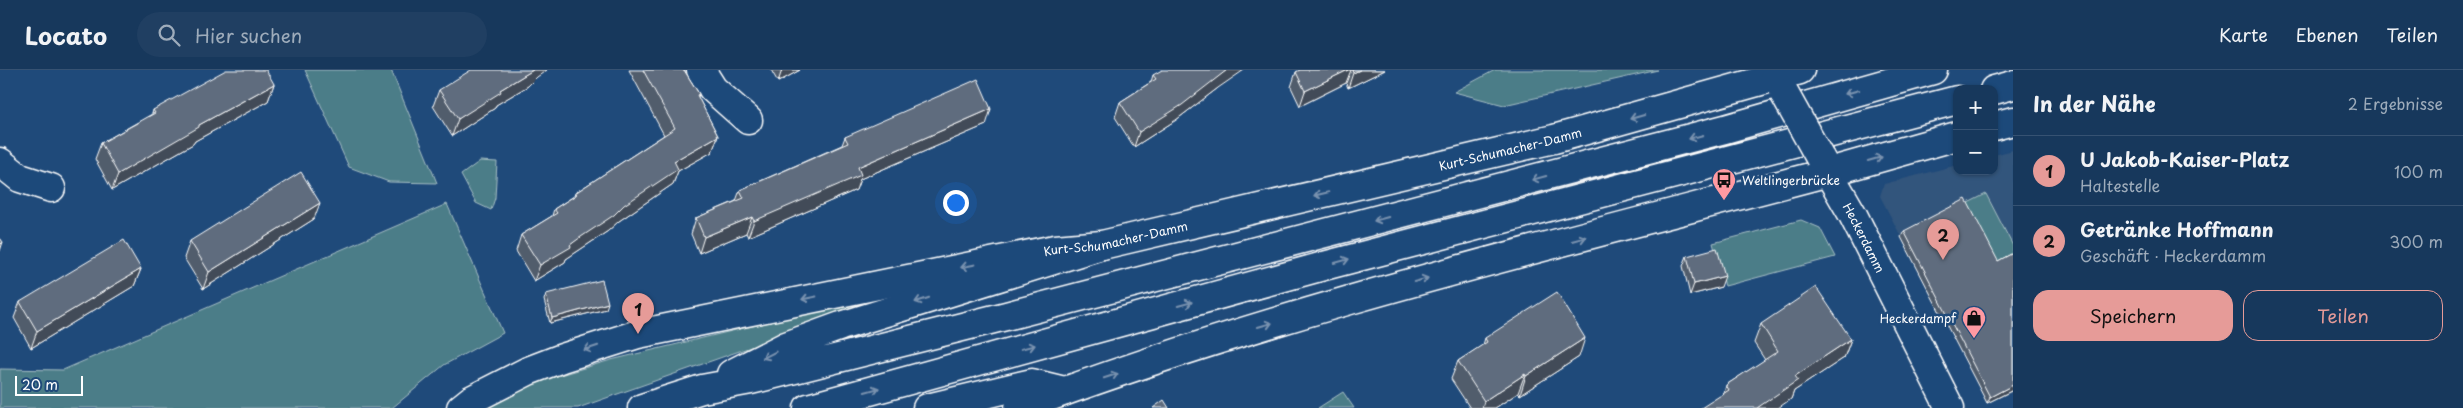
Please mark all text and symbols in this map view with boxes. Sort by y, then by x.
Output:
search box [137,12,487,57]
text: Locato [25,17,107,53]
icon: search [155,21,183,49]
text: Hier suchen [195,21,302,49]
text: Karte [2219,21,2268,48]
text: Ebenen [2296,21,2359,48]
text: Teilen [2387,21,2438,48]
map controls [1953,85,1998,175]
button: + [1953,85,1998,130]
one-way arrow [1844,87,1860,97]
text: In der Nähe [2033,87,2155,119]
text: 2 Ergebnisse [2348,91,2443,115]
one-way arrow [1629,112,1645,122]
street label: Kurt-Schumacher-Damm [1437,123,1584,175]
button: − [1953,130,1998,175]
one-way arrow [1688,132,1704,142]
text: U Jakob-Kaiser-Platz [2080,145,2289,173]
one-way arrow [1867,154,1883,163]
text: 1 [2045,159,2053,183]
text: 100 m [2394,159,2443,183]
bus stop icon: Weltlingerbrücke [1711,167,1737,201]
place label: Weltlingerbrücke [1742,171,1840,189]
one-way arrow [1531,173,1547,183]
text: Haltestelle [2080,173,2160,197]
your location [943,190,969,216]
one-way arrow [1314,190,1330,199]
street label: Heckerdamm [1839,199,1889,276]
one-way arrow [1374,214,1390,224]
text: Getränke Hoffmann [2080,215,2274,243]
street label: Kurt-Schumacher-Damm [1042,216,1189,260]
pin: 2 [1927,219,1959,260]
text: 2 [2043,229,2055,253]
text: 300 m [2389,229,2443,253]
one-way arrow [1570,233,1586,243]
text: Geschäft · Heckerdamm [2080,243,2266,267]
one-way arrow [1333,256,1349,265]
one-way arrow [960,262,976,271]
one-way arrow [1413,274,1429,284]
button: Speichern [2033,290,2233,341]
button: Teilen [2243,290,2443,341]
pin: 1 [622,293,654,334]
one-way arrow [801,294,817,303]
one-way arrow [914,296,930,305]
one-way arrow [1177,298,1193,308]
shop icon: Heckerdampf [1961,305,1987,339]
place label: Heckerdampf [1880,309,1957,327]
one-way arrow [1257,319,1273,329]
one-way arrow [1020,341,1036,351]
one-way arrow [584,344,600,354]
one-way arrow [762,351,777,360]
one-way arrow [1103,370,1119,380]
scale bar [15,373,82,396]
text: 20 m [22,374,58,395]
one-way arrow [863,384,879,394]

